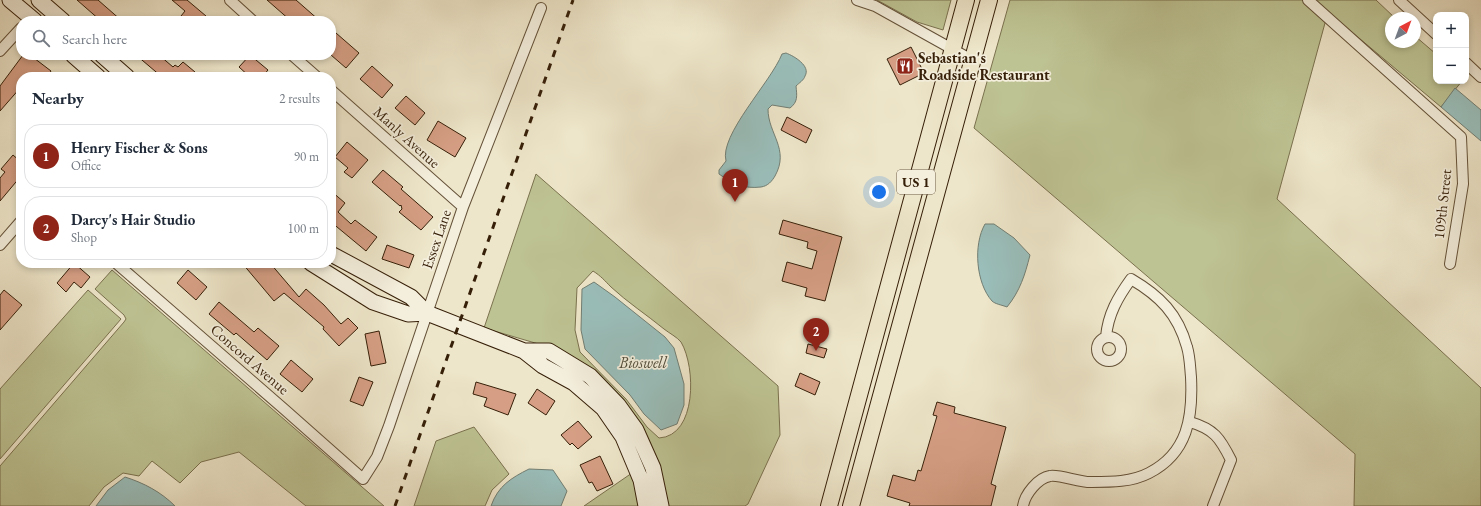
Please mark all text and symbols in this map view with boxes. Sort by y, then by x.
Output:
north arrow [1385,12,1421,48]
map controls [1433,12,1469,84]
button: + [1433,12,1469,48]
search box [16,16,336,60]
icon: search [30,27,52,49]
text: Search here [62,29,127,48]
place label: Sebastian's Roadside Restaurant [918,48,1050,84]
button: − [1433,48,1469,84]
restaurant icon: Sebastian's Roadside Restaurant [895,56,915,76]
text: Nearby [32,87,84,109]
text: 2 results [279,90,320,107]
street label: Manly Avenue [370,102,444,172]
text: Henry Fischer & Sons [71,138,208,157]
text: 1 [43,148,49,165]
text: 90 m [294,148,319,165]
text: Office [71,157,101,174]
street label: 109th Street [1429,168,1455,240]
pin: 1 [722,169,748,202]
road number: US 1 [897,170,935,194]
your location [869,182,889,202]
street label: Essex Lane [417,207,455,271]
text: Darcy's Hair Studio [71,210,195,229]
text: 2 [43,220,49,237]
text: 100 m [288,220,319,237]
text: Shop [71,229,97,246]
pin: 2 [803,318,829,351]
street label: Concord Avenue [207,320,293,398]
water label: Bioswell [618,352,667,373]

